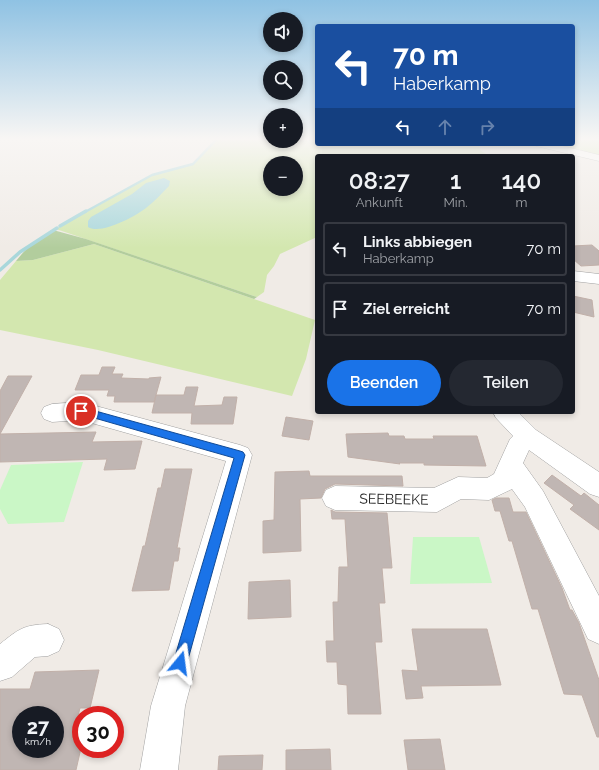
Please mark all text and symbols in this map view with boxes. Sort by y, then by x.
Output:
map controls [263,12,303,196]
button: sound [263,12,303,52]
text: 70 m [393,39,459,72]
icon: left [327,40,379,92]
button: search [263,60,303,100]
text: Haberkamp [393,73,491,94]
button: + [263,108,303,148]
icon: left [392,116,414,138]
icon: ahead [434,116,456,138]
icon: right [476,116,498,138]
button: − [263,156,303,196]
text: 08:27 [349,166,410,195]
text: 1 [450,166,461,195]
text: 140 [502,166,541,195]
text: Ankunft [356,195,403,210]
text: Min. [443,195,468,210]
text: m [515,195,527,210]
text: Links abbiegen [363,233,472,251]
icon: left [329,238,351,260]
text: 70 m [526,240,561,258]
text: Haberkamp [363,251,434,266]
icon: arrive [329,298,351,320]
text: Ziel erreicht [363,300,450,318]
text: 70 m [526,300,561,318]
button: Beenden [327,360,441,406]
button: Teilen [449,360,563,406]
pin [64,394,98,428]
icon: arrive [70,400,92,422]
street label: SEEBEEKE [359,490,429,508]
position arrow [159,642,201,684]
speed limit sign: 30 [72,706,124,758]
text: 27 [27,715,49,739]
text: km/h [25,736,51,747]

